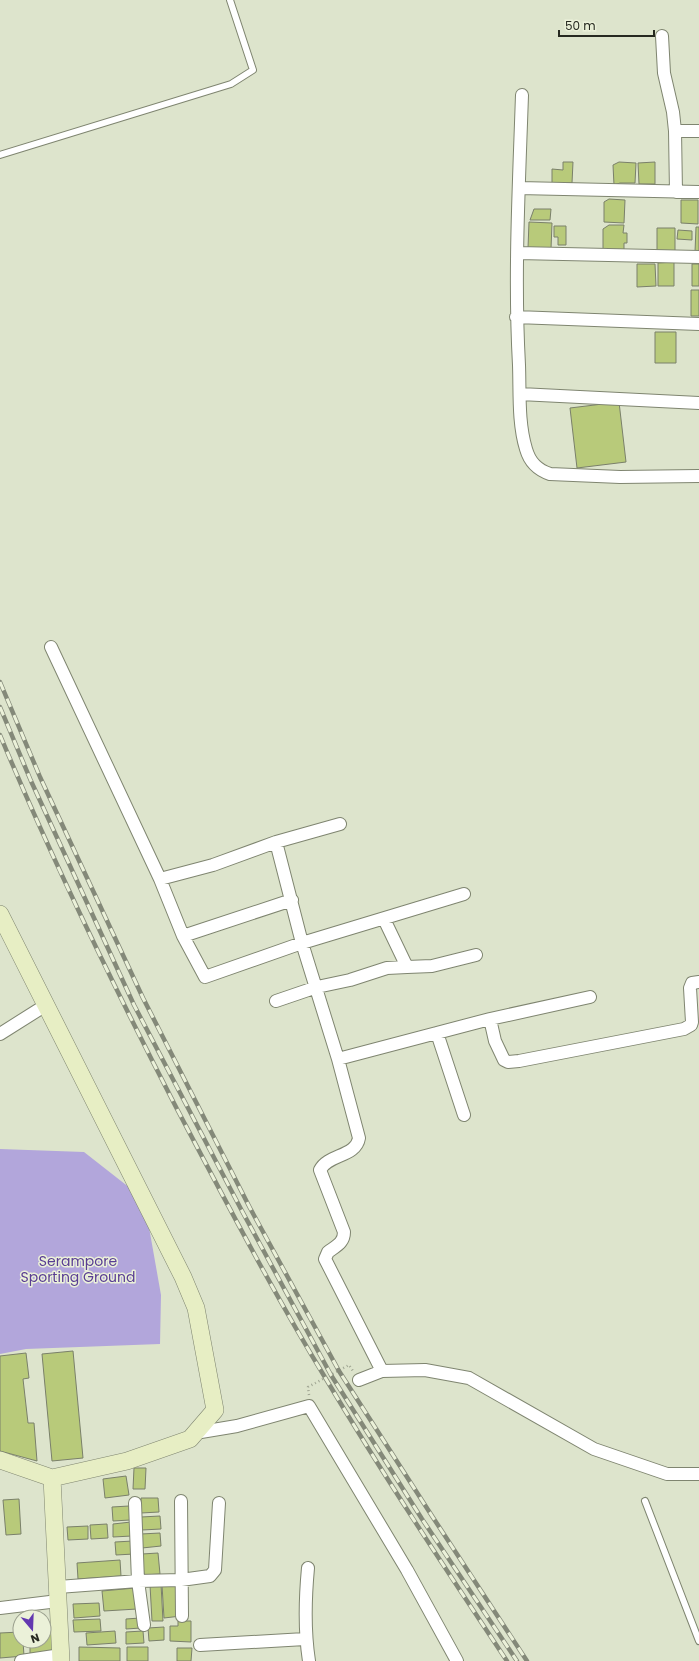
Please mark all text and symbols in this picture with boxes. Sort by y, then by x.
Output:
scale bar [559,12,654,38]
text: 50 m [565,17,596,34]
park label: Serampore Sporting Ground [20,1251,136,1287]
north arrow [12,1609,52,1649]
text: N [29,1630,42,1647]

